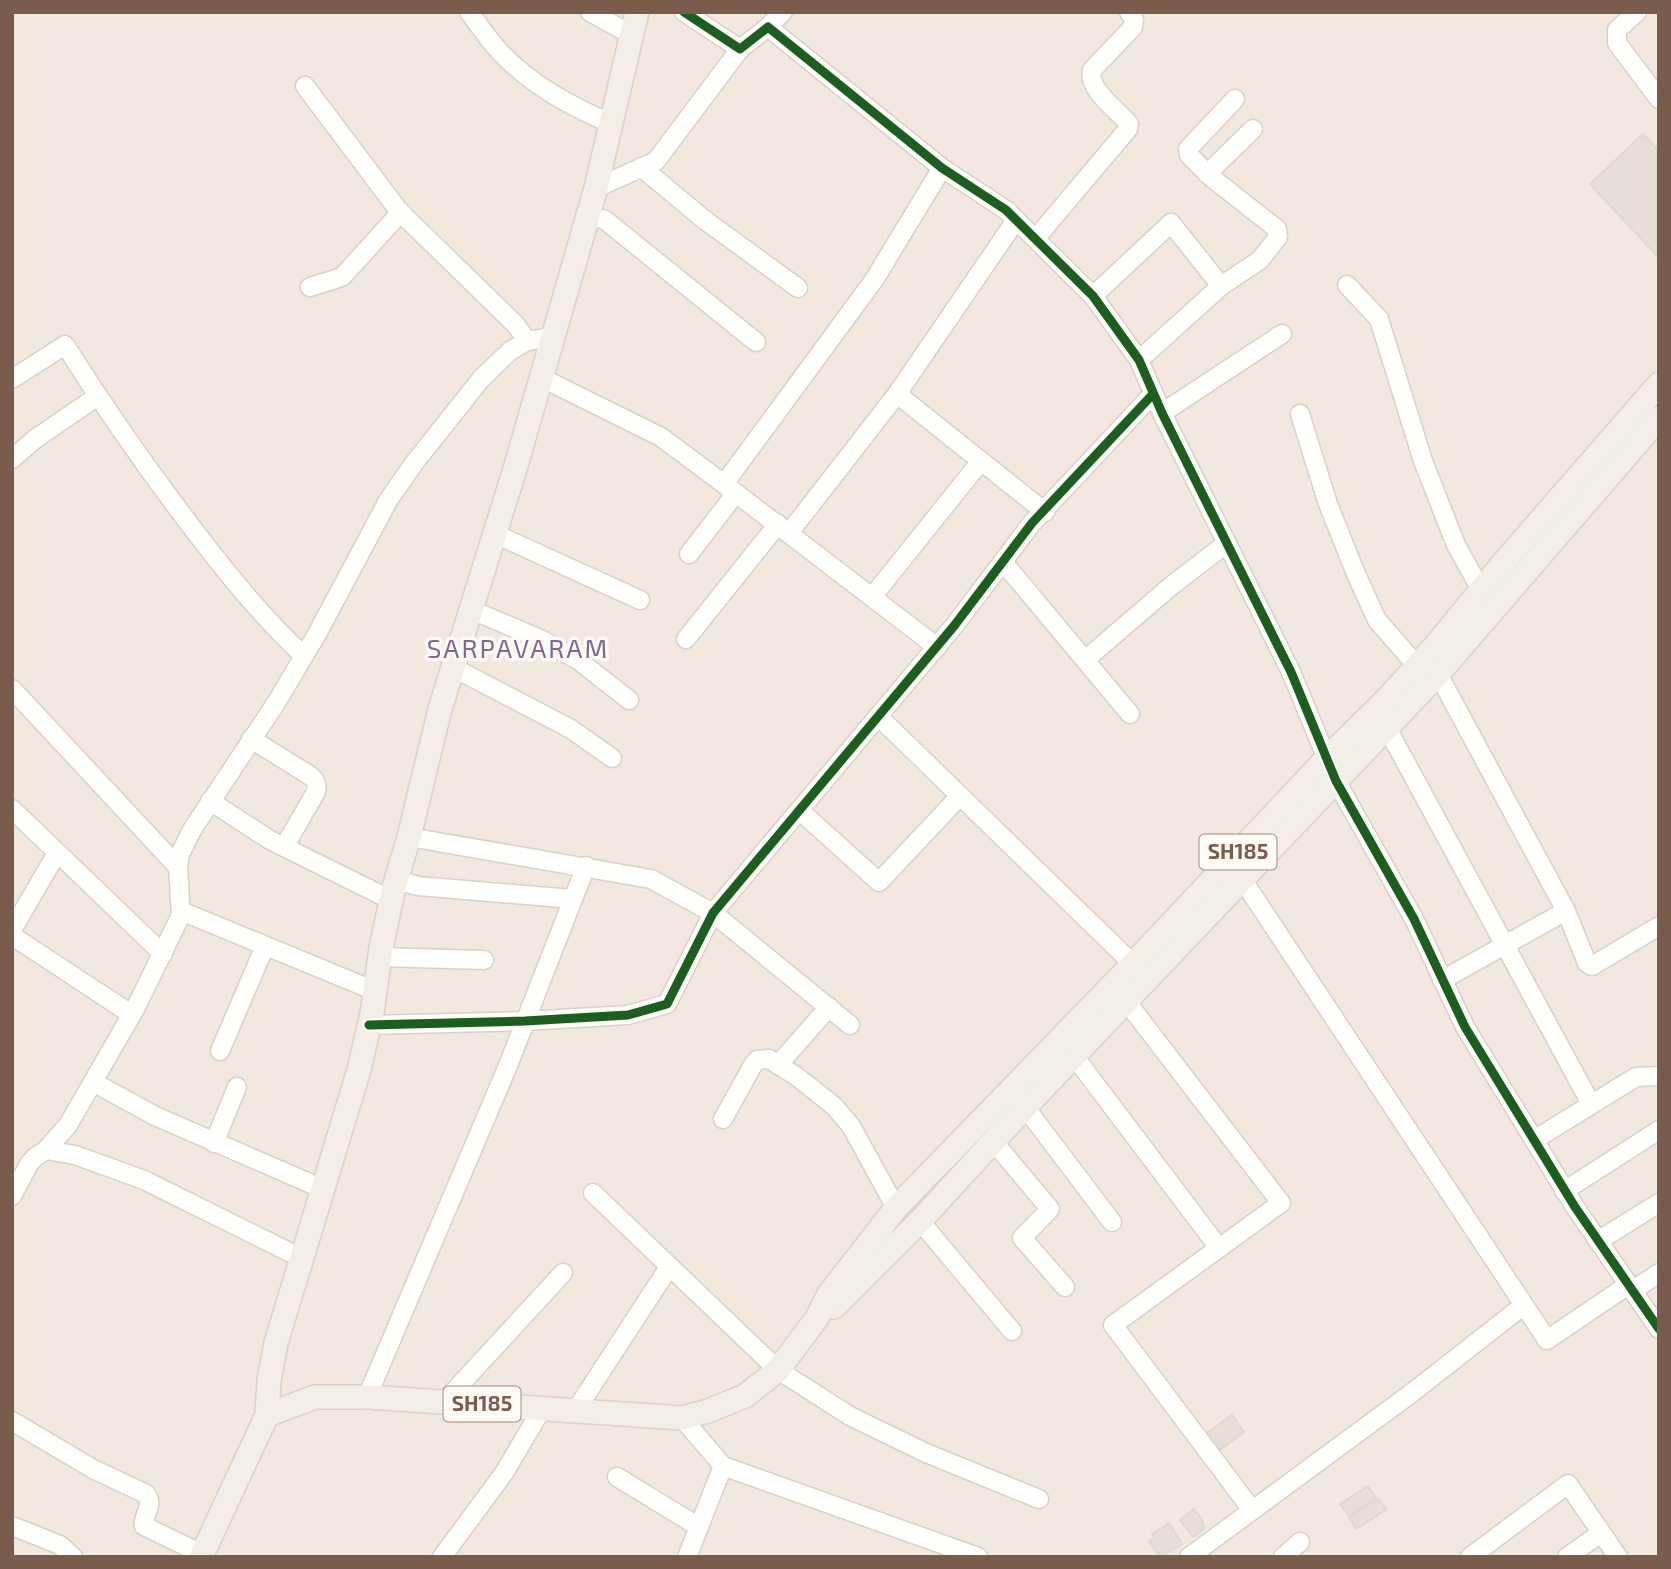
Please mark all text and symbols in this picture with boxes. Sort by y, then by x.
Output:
district label: SARPAVARAM [427,632,609,663]
road number: SH185 [1200,834,1276,870]
road number: SH185 [444,1386,520,1422]

